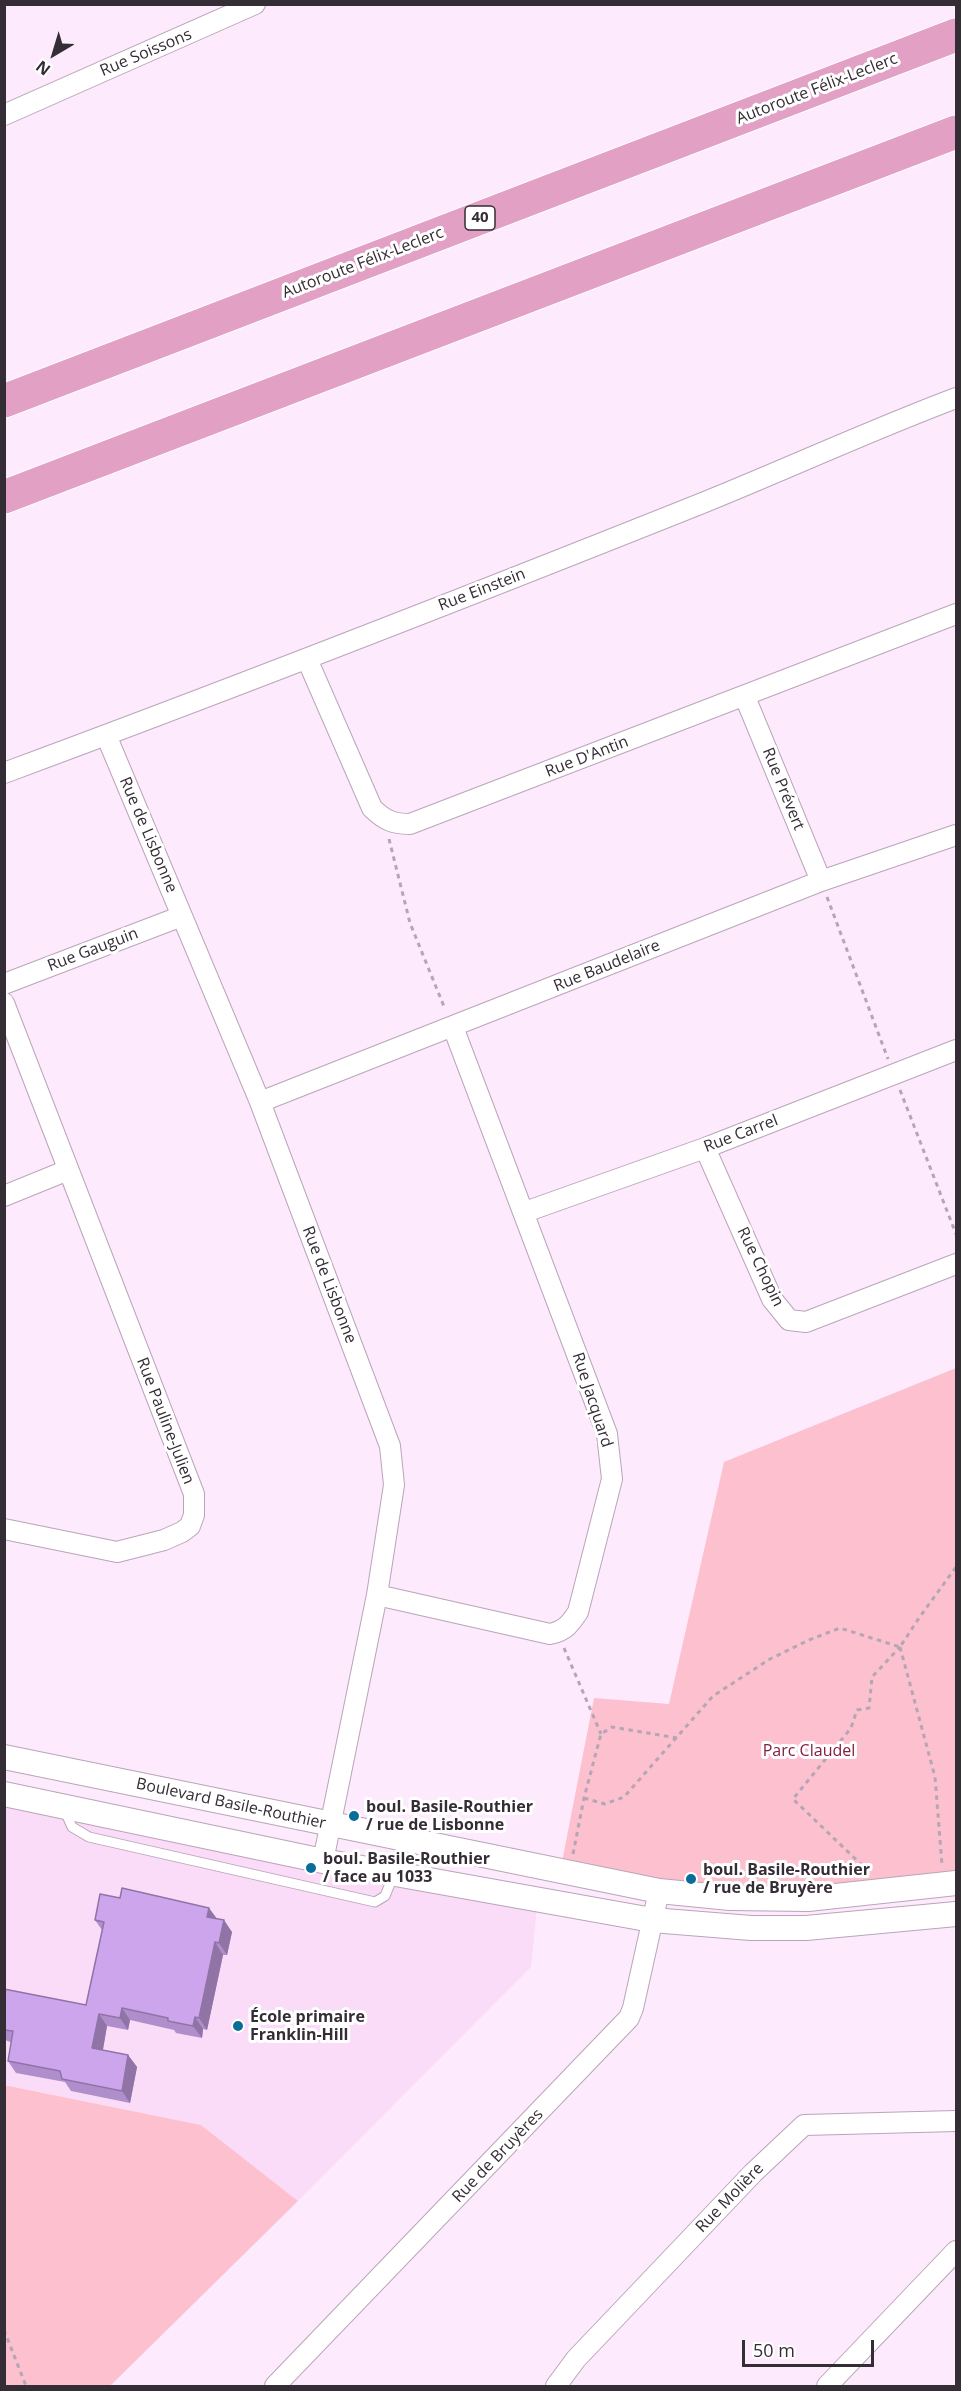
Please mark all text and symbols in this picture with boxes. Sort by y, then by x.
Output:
north arrow [24,24,84,84]
street label: Rue Soissons [97,25,195,81]
street label: Autoroute Félix-Leclerc [734,49,900,129]
text: N [31,56,55,81]
road number: 40 [465,206,495,230]
street label: Autoroute Félix-Leclerc [280,223,446,303]
street label: Rue Einstein [436,565,528,615]
street label: Rue D'Antin [543,732,631,782]
street label: Rue Prévert [758,745,808,833]
street label: Rue de Lisbonne [115,774,181,896]
street label: Rue Gauguin [45,924,141,976]
street label: Rue Baudelaire [551,936,663,996]
street label: Rue Carrel [701,1111,781,1157]
street label: Rue de Lisbonne [298,1224,360,1346]
street label: Rue Chopin [733,1224,787,1310]
street label: Rue Jacquard [568,1350,616,1450]
street label: Rue Pauline-Julien [132,1355,198,1487]
park label: Parc Claudel [763,1741,855,1761]
street label: Boulevard Basile-Routhier [134,1774,328,1834]
place label: boul. Basile-Routhier / rue de Lisbonne [366,1797,533,1835]
marker: boul. Basile-Routhier / rue de Lisbonne [347,1809,361,1823]
place label: boul. Basile-Routhier / face au 1033 [323,1849,490,1887]
place label: boul. Basile-Routhier / rue de Bruyère [703,1860,870,1898]
marker: boul. Basile-Routhier / face au 1033 [304,1861,318,1875]
marker: boul. Basile-Routhier / rue de Bruyère [684,1872,698,1886]
place label: École primaire Franklin-Hill [250,2007,365,2045]
marker: École primaire Franklin-Hill [231,2019,245,2033]
street label: Rue de Bruyères [449,2105,547,2207]
street label: Rue Molière [692,2159,768,2237]
scale bar [745,2328,877,2366]
text: 50 m [753,2338,795,2362]

